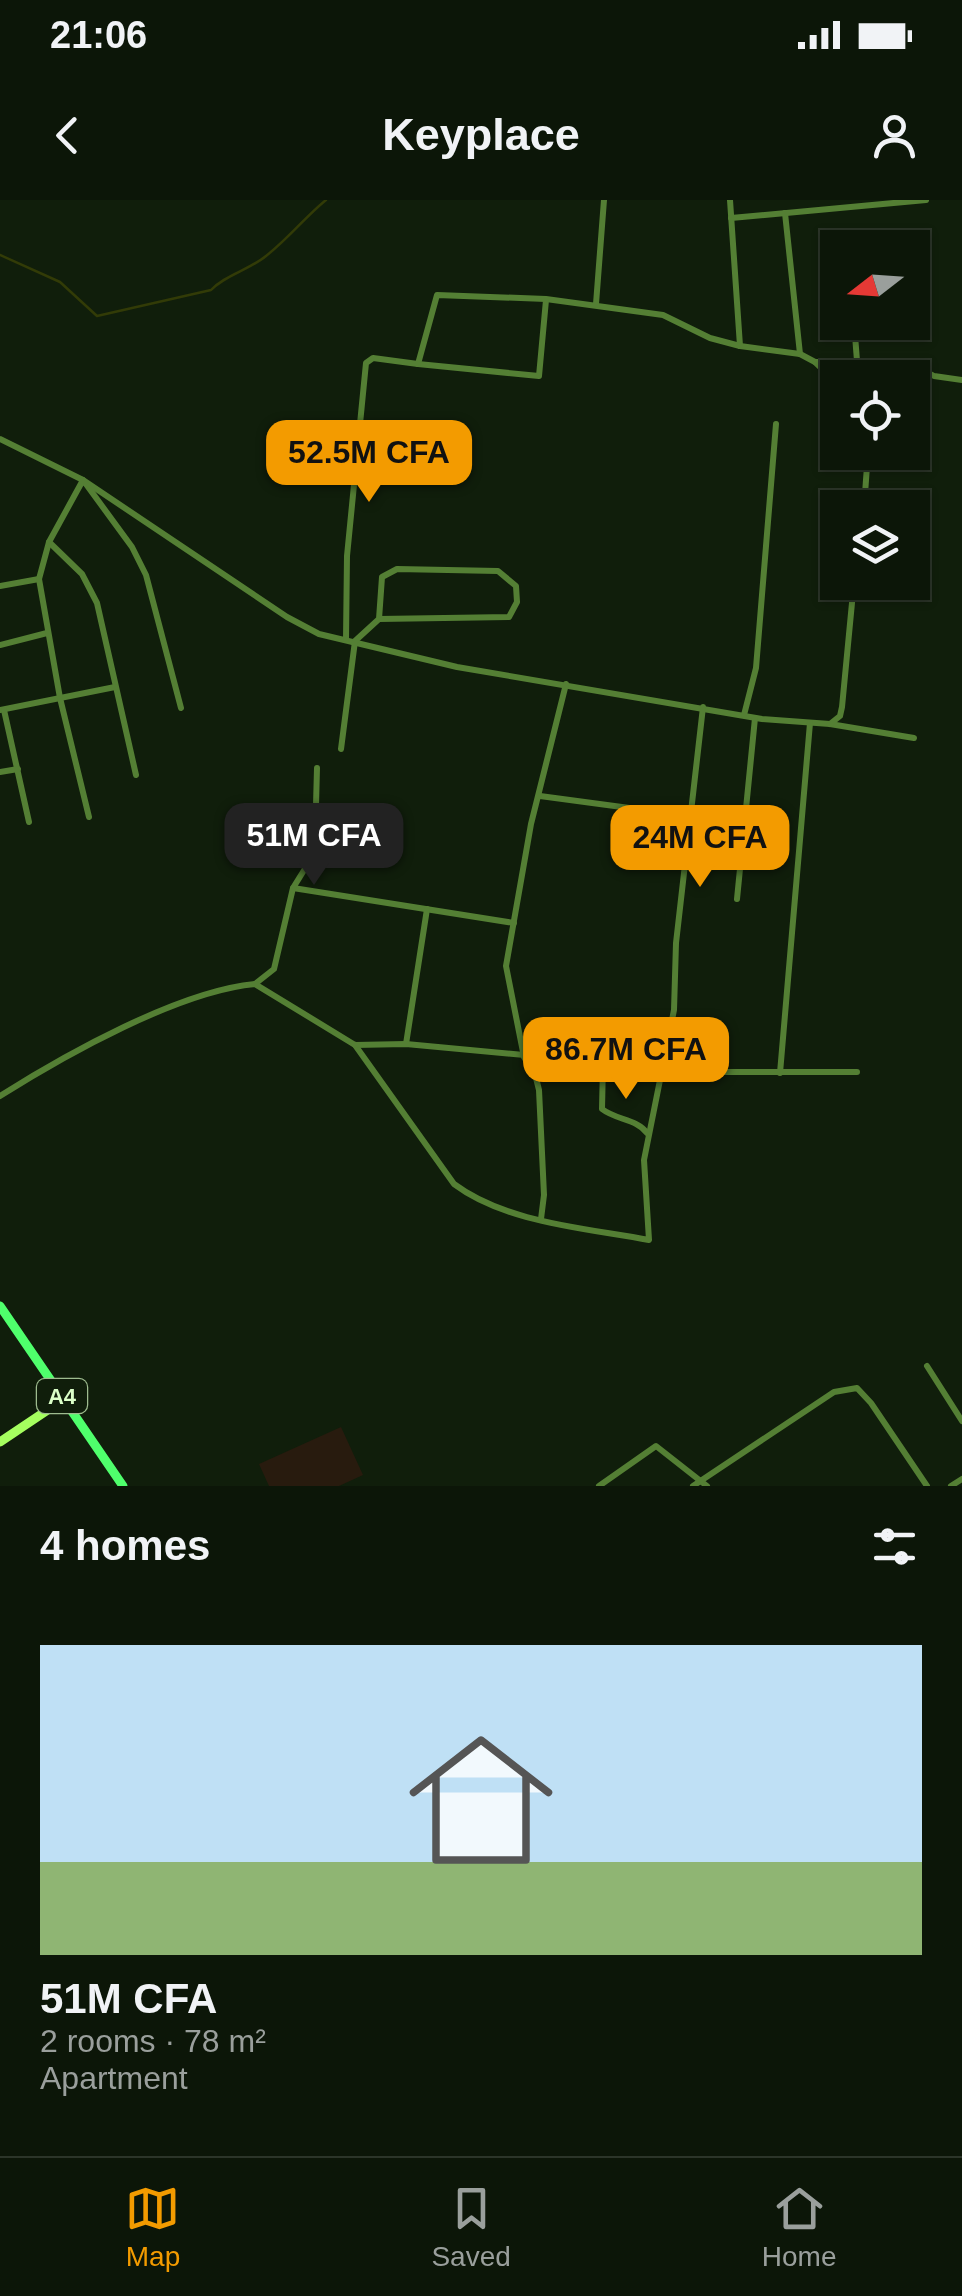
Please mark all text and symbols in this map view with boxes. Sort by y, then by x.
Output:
text: 21:06 [50,14,147,56]
icon: back [40,108,95,163]
icon: person [867,108,922,163]
text: Keyplace [382,109,580,160]
north arrow [820,230,930,340]
map controls [820,230,930,600]
button: locate [820,360,930,470]
pin: 52.5M CFA [255,420,483,505]
text: 52.5M CFA [288,434,450,470]
button: layers [820,490,930,600]
pin: 51M CFA [222,803,406,888]
pin: 24M CFA [608,805,792,890]
text: 51M CFA [246,817,382,853]
text: 24M CFA [632,819,768,855]
pin: 86.7M CFA [512,1017,740,1102]
text: 86.7M CFA [545,1031,707,1067]
road number: A4 [37,1379,87,1413]
icon: filters [867,1519,922,1574]
text: 4 homes [40,1522,210,1569]
icon: home [391,1710,571,1890]
text: 51M CFA [40,1975,217,2022]
text: 2 rooms · 78 m² [40,2023,266,2059]
text: Apartment [40,2060,188,2096]
tab: Map [125,2181,180,2273]
tab: Saved [431,2181,511,2273]
tab: Home [762,2181,836,2273]

